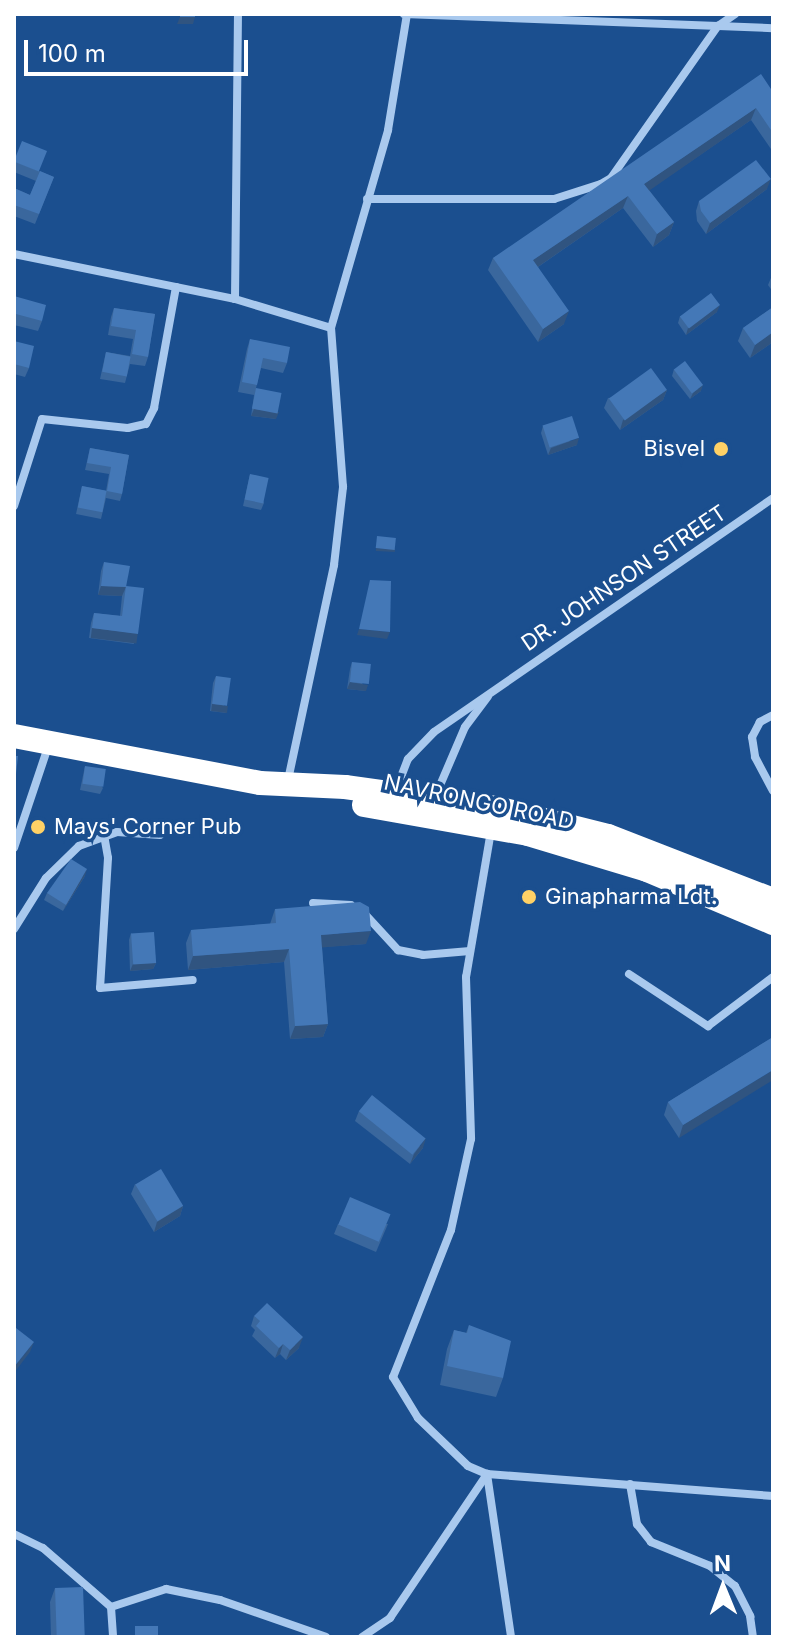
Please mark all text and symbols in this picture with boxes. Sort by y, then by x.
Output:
scale bar [28,24,252,74]
text: 100 m [38,39,106,68]
place label: Bisvel [644,436,705,462]
marker: Bisvel [712,440,730,458]
street label: DR. JOHNSON STREET [516,499,732,657]
street label: NAVRONGO ROAD [382,769,576,835]
place label: Mays' Corner Pub [54,814,241,840]
marker: Mays' Corner Pub [29,818,47,836]
place label: Ginapharma Ldt. [545,884,717,910]
marker: Ginapharma Ldt. [520,888,538,906]
north arrow [683,1547,763,1627]
text: N [714,1550,731,1576]

